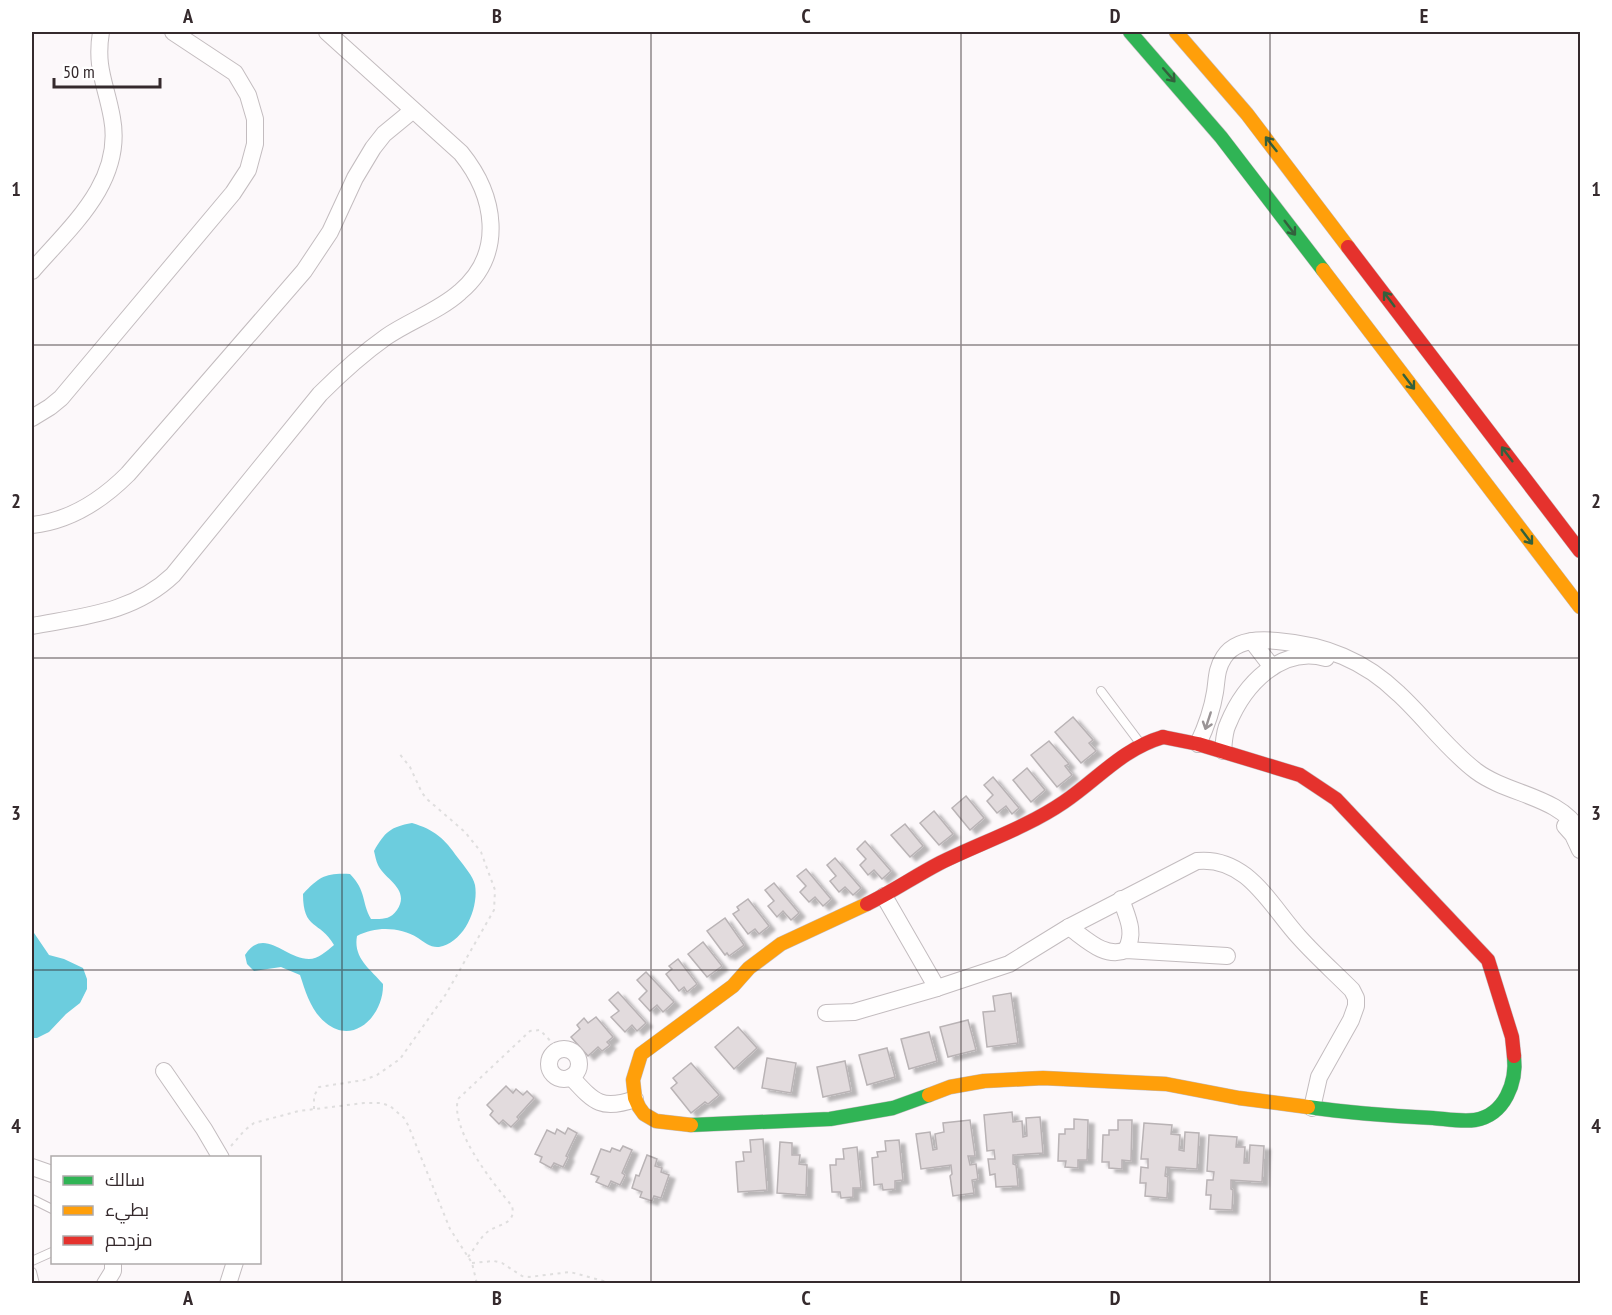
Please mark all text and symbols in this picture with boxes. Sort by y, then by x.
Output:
text: A [182,3,194,29]
text: B [492,3,502,29]
text: C [801,3,811,29]
text: D [1110,3,1121,29]
text: E [1420,3,1428,29]
scale bar [54,51,160,89]
text: 50 m [63,60,95,83]
one-way arrow [1162,67,1176,82]
one-way arrow [1264,136,1277,152]
text: 1 [11,176,21,202]
text: 1 [1591,176,1601,202]
one-way arrow [1284,219,1297,235]
one-way arrow [1383,291,1396,307]
one-way arrow [1402,374,1415,390]
one-way arrow [1501,447,1513,463]
text: 2 [11,488,21,514]
text: 2 [1591,488,1601,514]
one-way arrow [1521,529,1534,545]
one-way arrow [1201,711,1212,730]
text: 3 [11,800,21,826]
text: 3 [1591,800,1601,826]
text: 4 [11,1113,21,1139]
text: 4 [1591,1113,1601,1139]
legend [51,1156,261,1264]
text: سالك [105,1168,145,1191]
text: بطيء [105,1198,149,1224]
text: مزدحم [105,1228,153,1252]
text: A [182,1285,194,1311]
text: B [492,1285,502,1311]
text: C [801,1285,811,1311]
text: D [1110,1285,1121,1311]
text: E [1420,1285,1428,1311]

